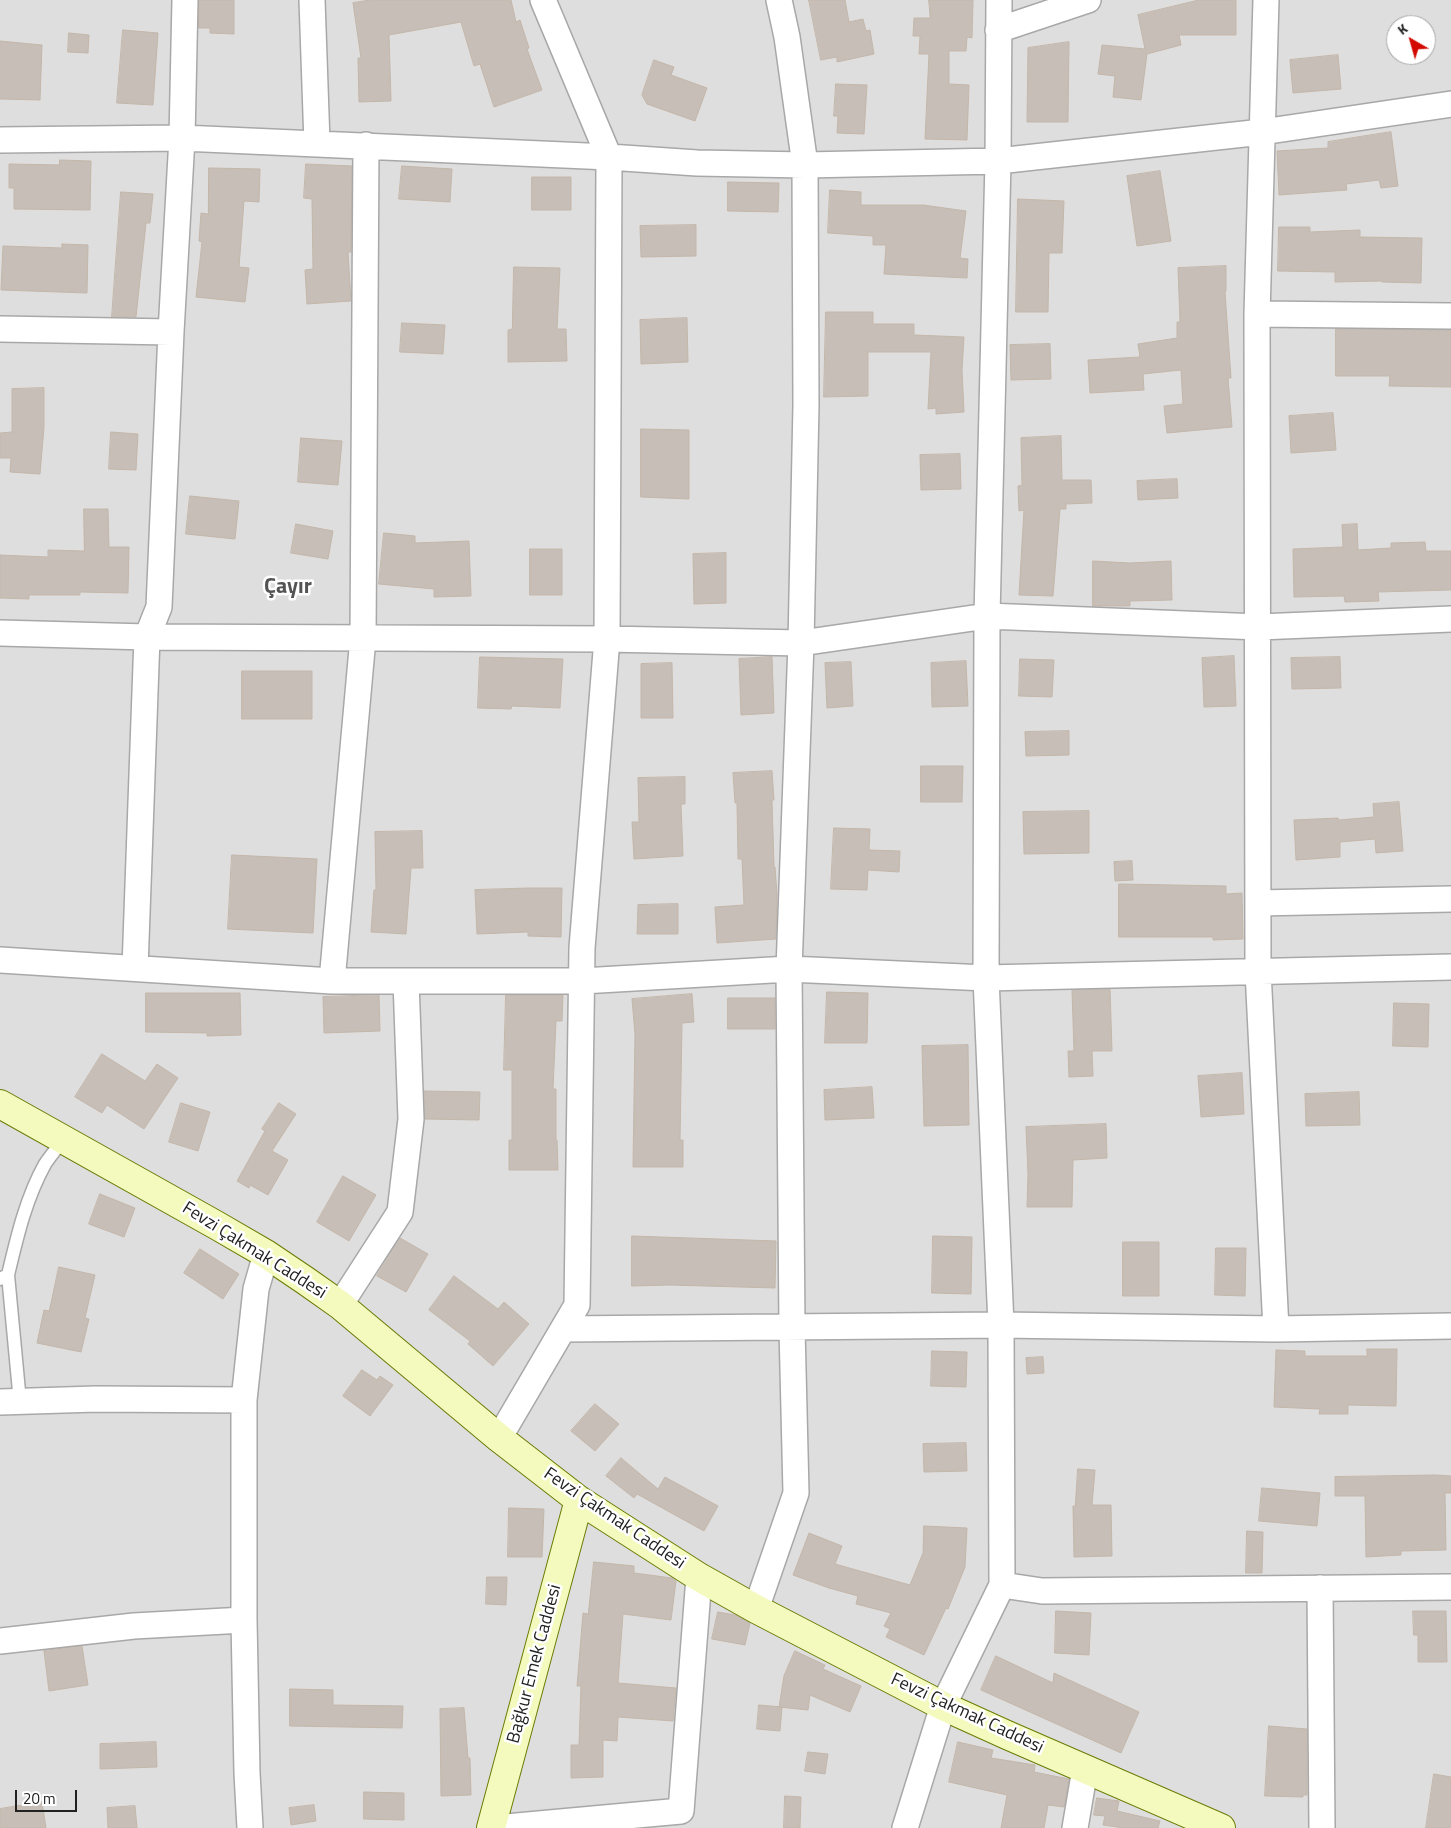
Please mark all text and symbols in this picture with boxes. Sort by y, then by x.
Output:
north arrow [1386,15,1436,65]
text: K [1392,18,1412,39]
district label: Çayır [264,575,312,601]
street label: Fevzi Çakmak Caddesi [178,1198,330,1304]
street label: Fevzi Çakmak Caddesi [539,1464,689,1574]
street label: Bağkur Emek Caddesi [503,1582,567,1746]
street label: Fevzi Çakmak Caddesi [887,1669,1047,1759]
scale bar [18,1780,80,1812]
text: 20 m [23,1787,56,1810]

